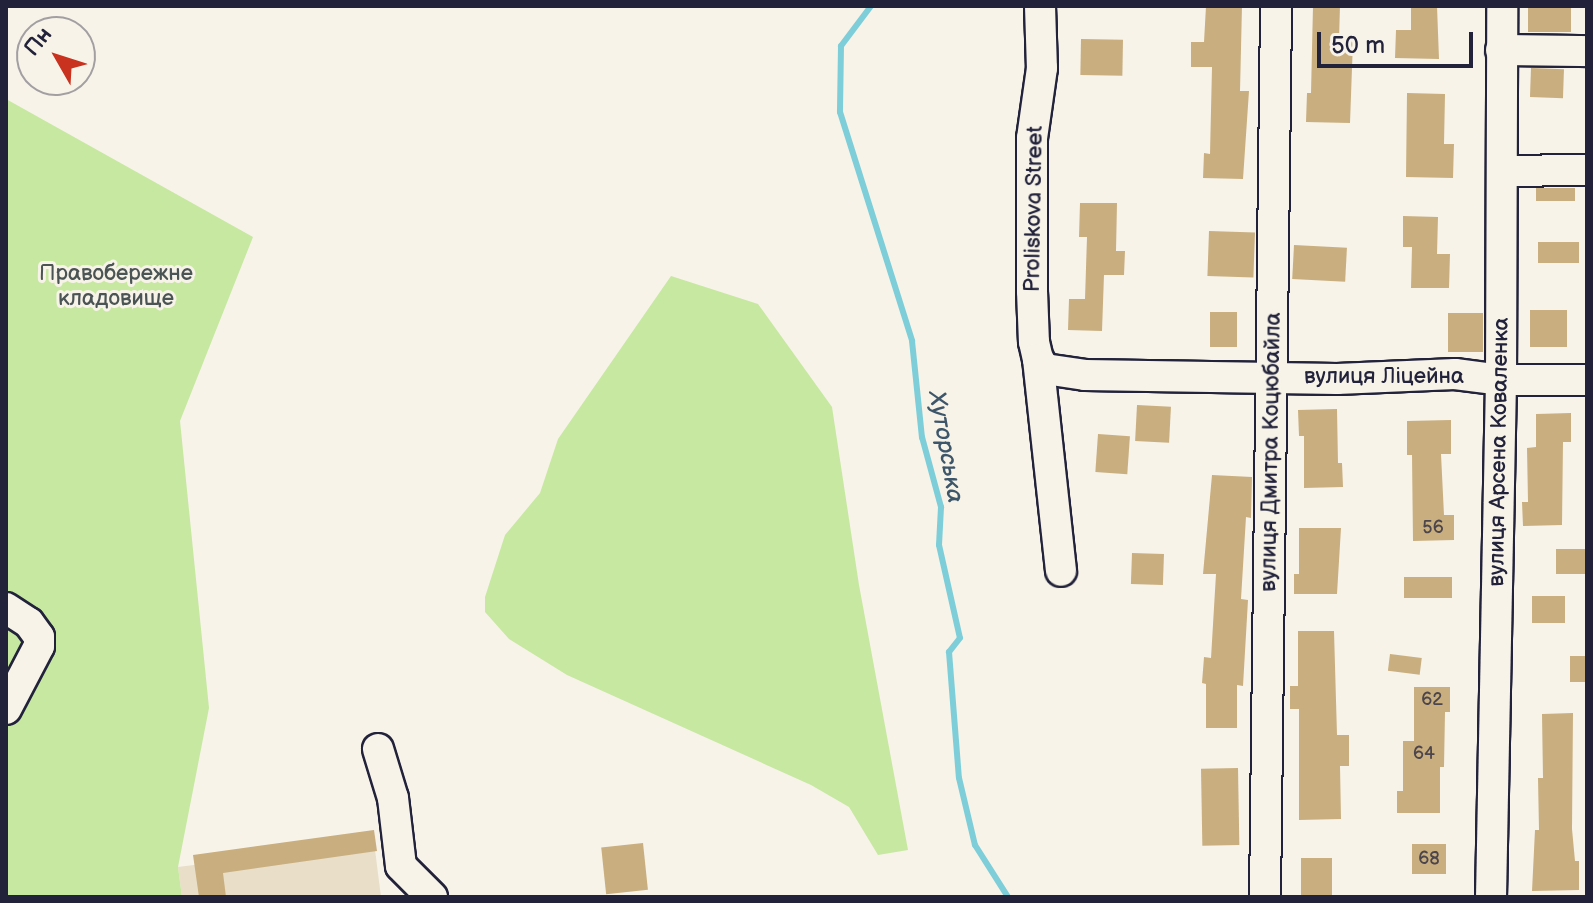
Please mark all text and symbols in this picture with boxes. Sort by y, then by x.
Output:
north arrow [16,16,96,96]
scale bar [1321,16,1477,66]
text: Пн [19,22,58,62]
text: 50 m [1331,31,1385,60]
street label: Proliskova Street [1019,125,1049,293]
park label: Правобережне кладовище [39,260,193,312]
street label: вулиця Дмитра Коцюбайла [1255,312,1287,592]
street label: вулиця Арсена Коваленка [1483,317,1515,587]
street label: вулиця Ліцейна [1304,364,1464,390]
water label: Хуторська [922,389,970,505]
house number: 56 [1422,517,1444,539]
house number: 62 [1421,689,1443,711]
house number: 64 [1413,743,1435,765]
house number: 68 [1418,848,1440,870]

